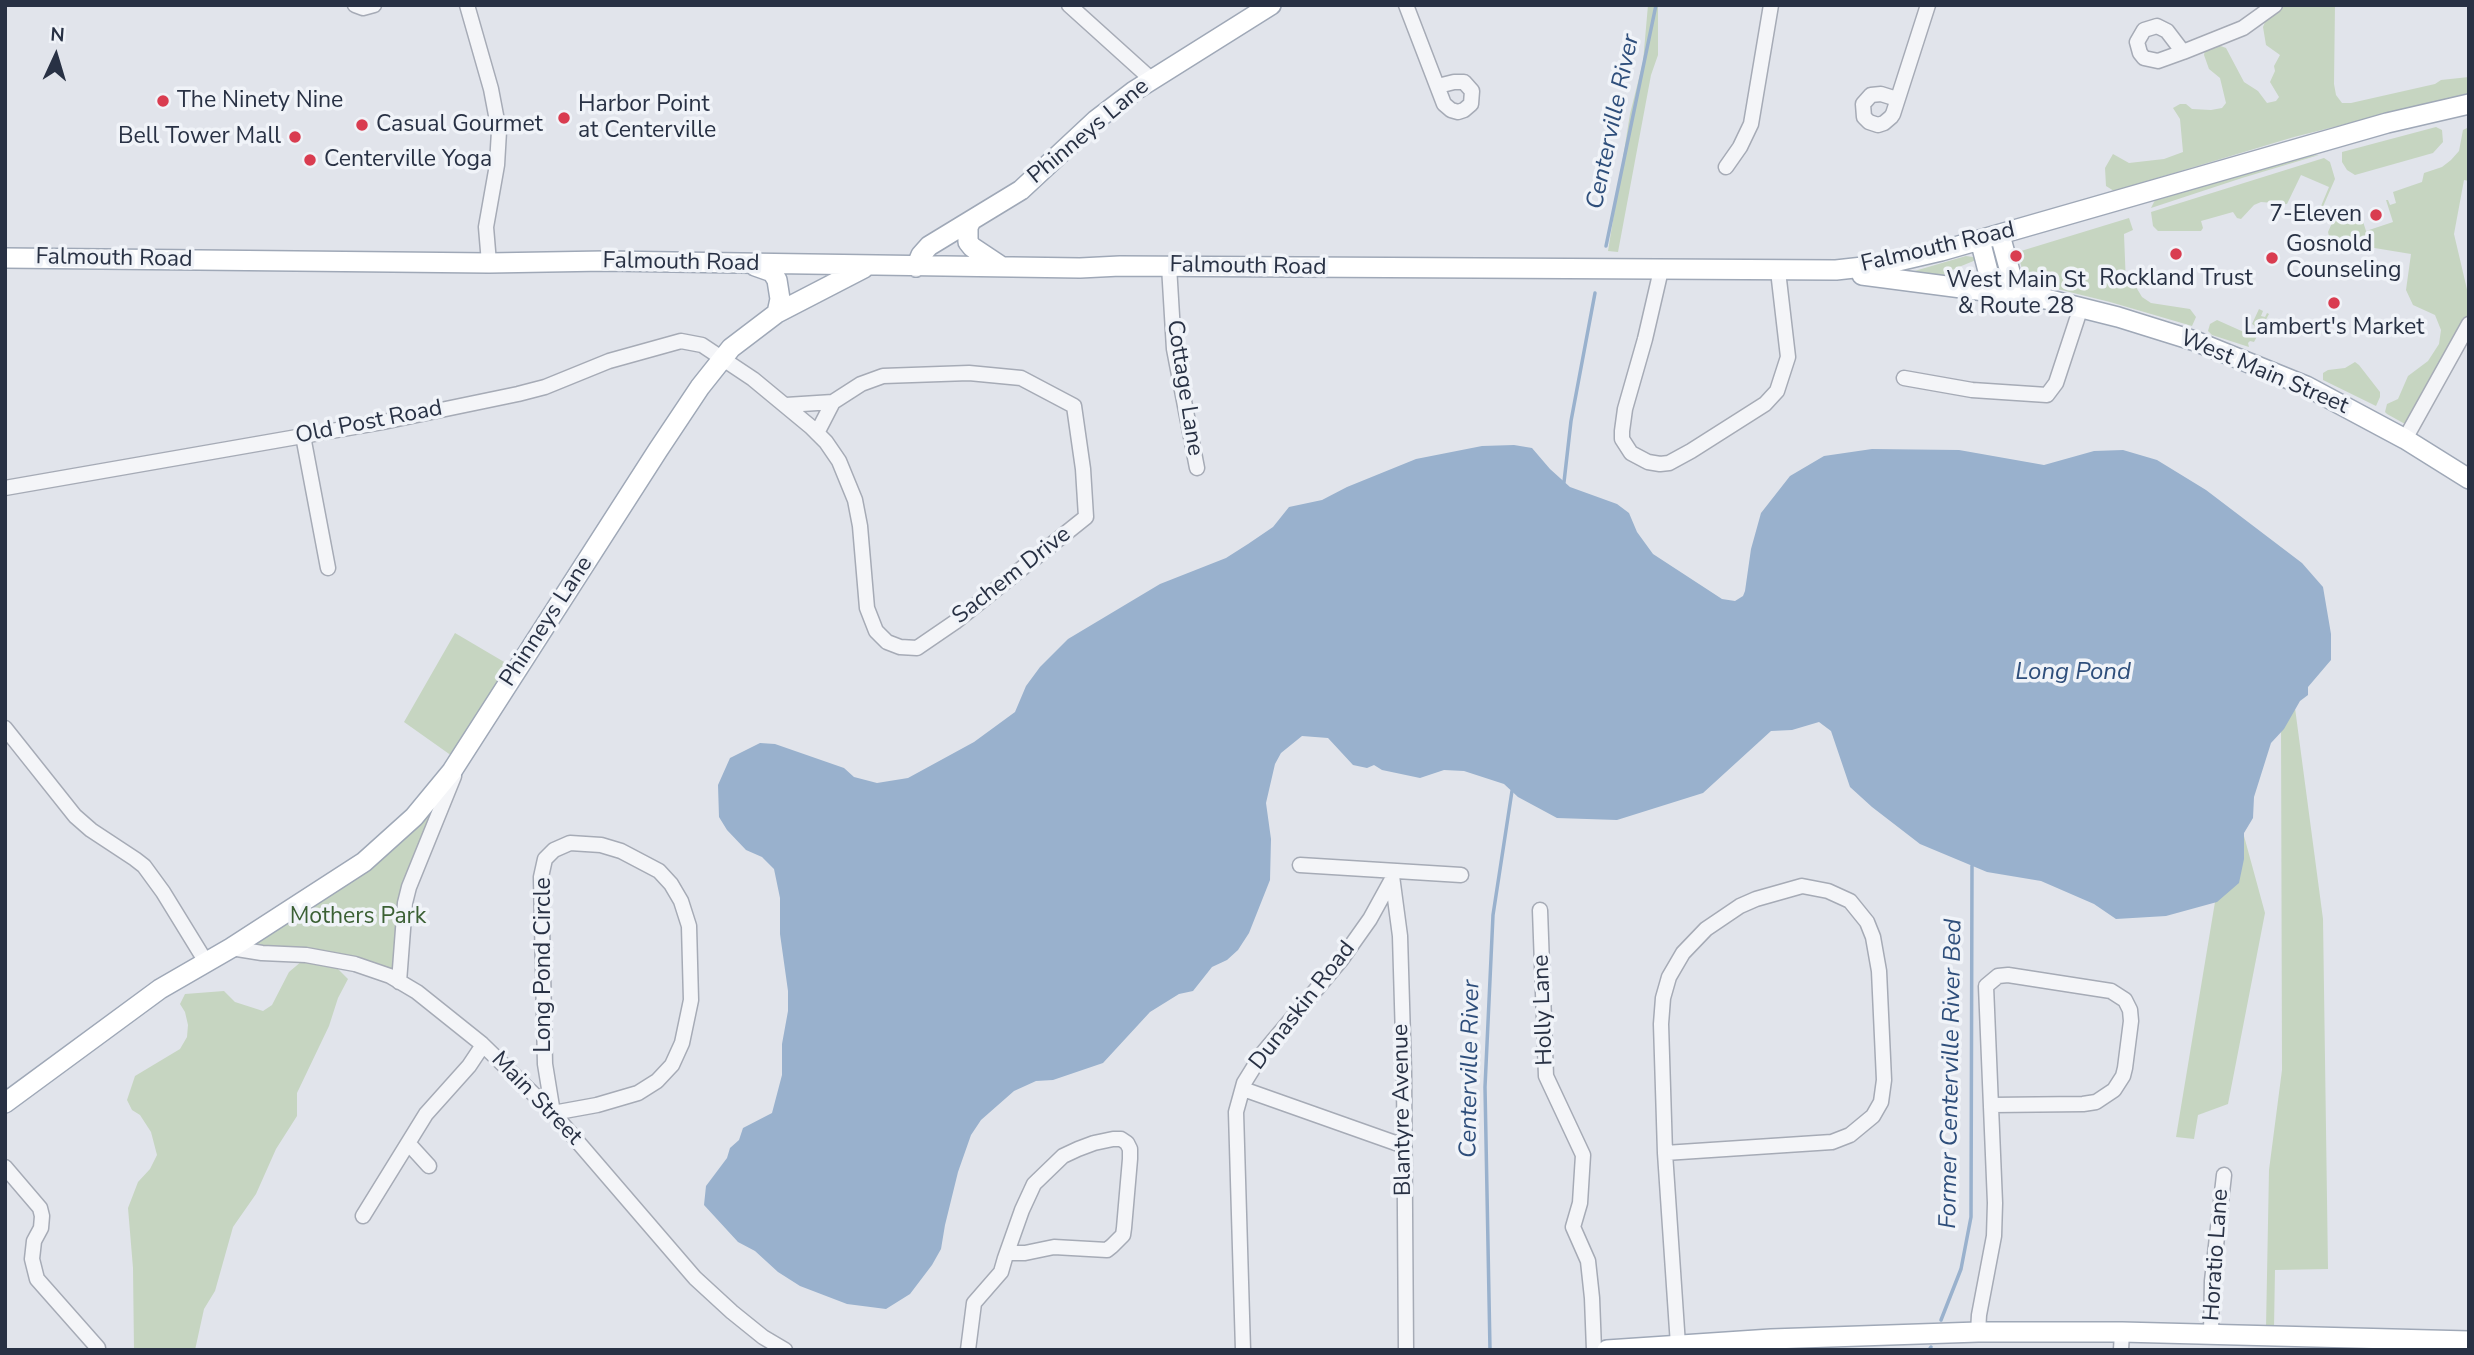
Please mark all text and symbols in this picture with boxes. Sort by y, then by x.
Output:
north arrow [21,21,91,91]
text: N [49,22,65,49]
water label: Centerville River [1581,32,1647,212]
street label: Phinneys Lane [1023,73,1155,191]
place label: The Ninety Nine [177,87,343,115]
place label: Harbor Point at Centerville [578,91,716,145]
marker: The Ninety Nine [155,93,171,109]
marker: Harbor Point at Centerville [556,110,572,126]
place label: Casual Gourmet [376,111,543,139]
marker: Casual Gourmet [354,117,370,133]
place label: Bell Tower Mall [118,123,281,151]
marker: Bell Tower Mall [287,129,303,145]
place label: Centerville Yoga [324,146,492,174]
marker: Centerville Yoga [302,152,318,168]
place label: 7-Eleven [2269,201,2362,229]
marker: 7-Eleven [2368,207,2384,223]
street label: Falmouth Road [1858,217,2018,279]
place label: Gosnold Counseling [2286,231,2401,285]
street label: Falmouth Road [35,244,193,274]
marker: Rockland Trust [2168,246,2184,262]
street label: Falmouth Road [602,248,760,278]
marker: West Main St & Route 28 [2008,248,2024,264]
marker: Gosnold Counseling [2264,250,2280,266]
street label: Falmouth Road [1169,252,1327,282]
place label: Rockland Trust [2099,265,2253,293]
place label: West Main St & Route 28 [1946,267,2086,321]
marker: Lambert's Market [2326,295,2342,311]
place label: Lambert's Market [2244,314,2424,342]
street label: Cottage Lane [1160,318,1208,458]
street label: West Main Street [2176,325,2352,421]
street label: Old Post Road [293,395,445,451]
street label: Sachem Drive [947,521,1077,631]
street label: Phinneys Lane [495,552,599,692]
water label: Long Pond [2015,659,2131,687]
street label: Long Pond Circle [530,877,558,1053]
park label: Mothers Park [290,903,426,931]
water label: Former Centerville River Bed [1935,919,1969,1229]
street label: Dunaskin Road [1244,936,1362,1076]
street label: Holly Lane [1528,954,1560,1066]
water label: Centerville River [1455,980,1487,1158]
street label: Blantyre Avenue [1388,1024,1418,1196]
street label: Main Street [485,1047,587,1151]
street label: Horatio Lane [2199,1188,2235,1322]

